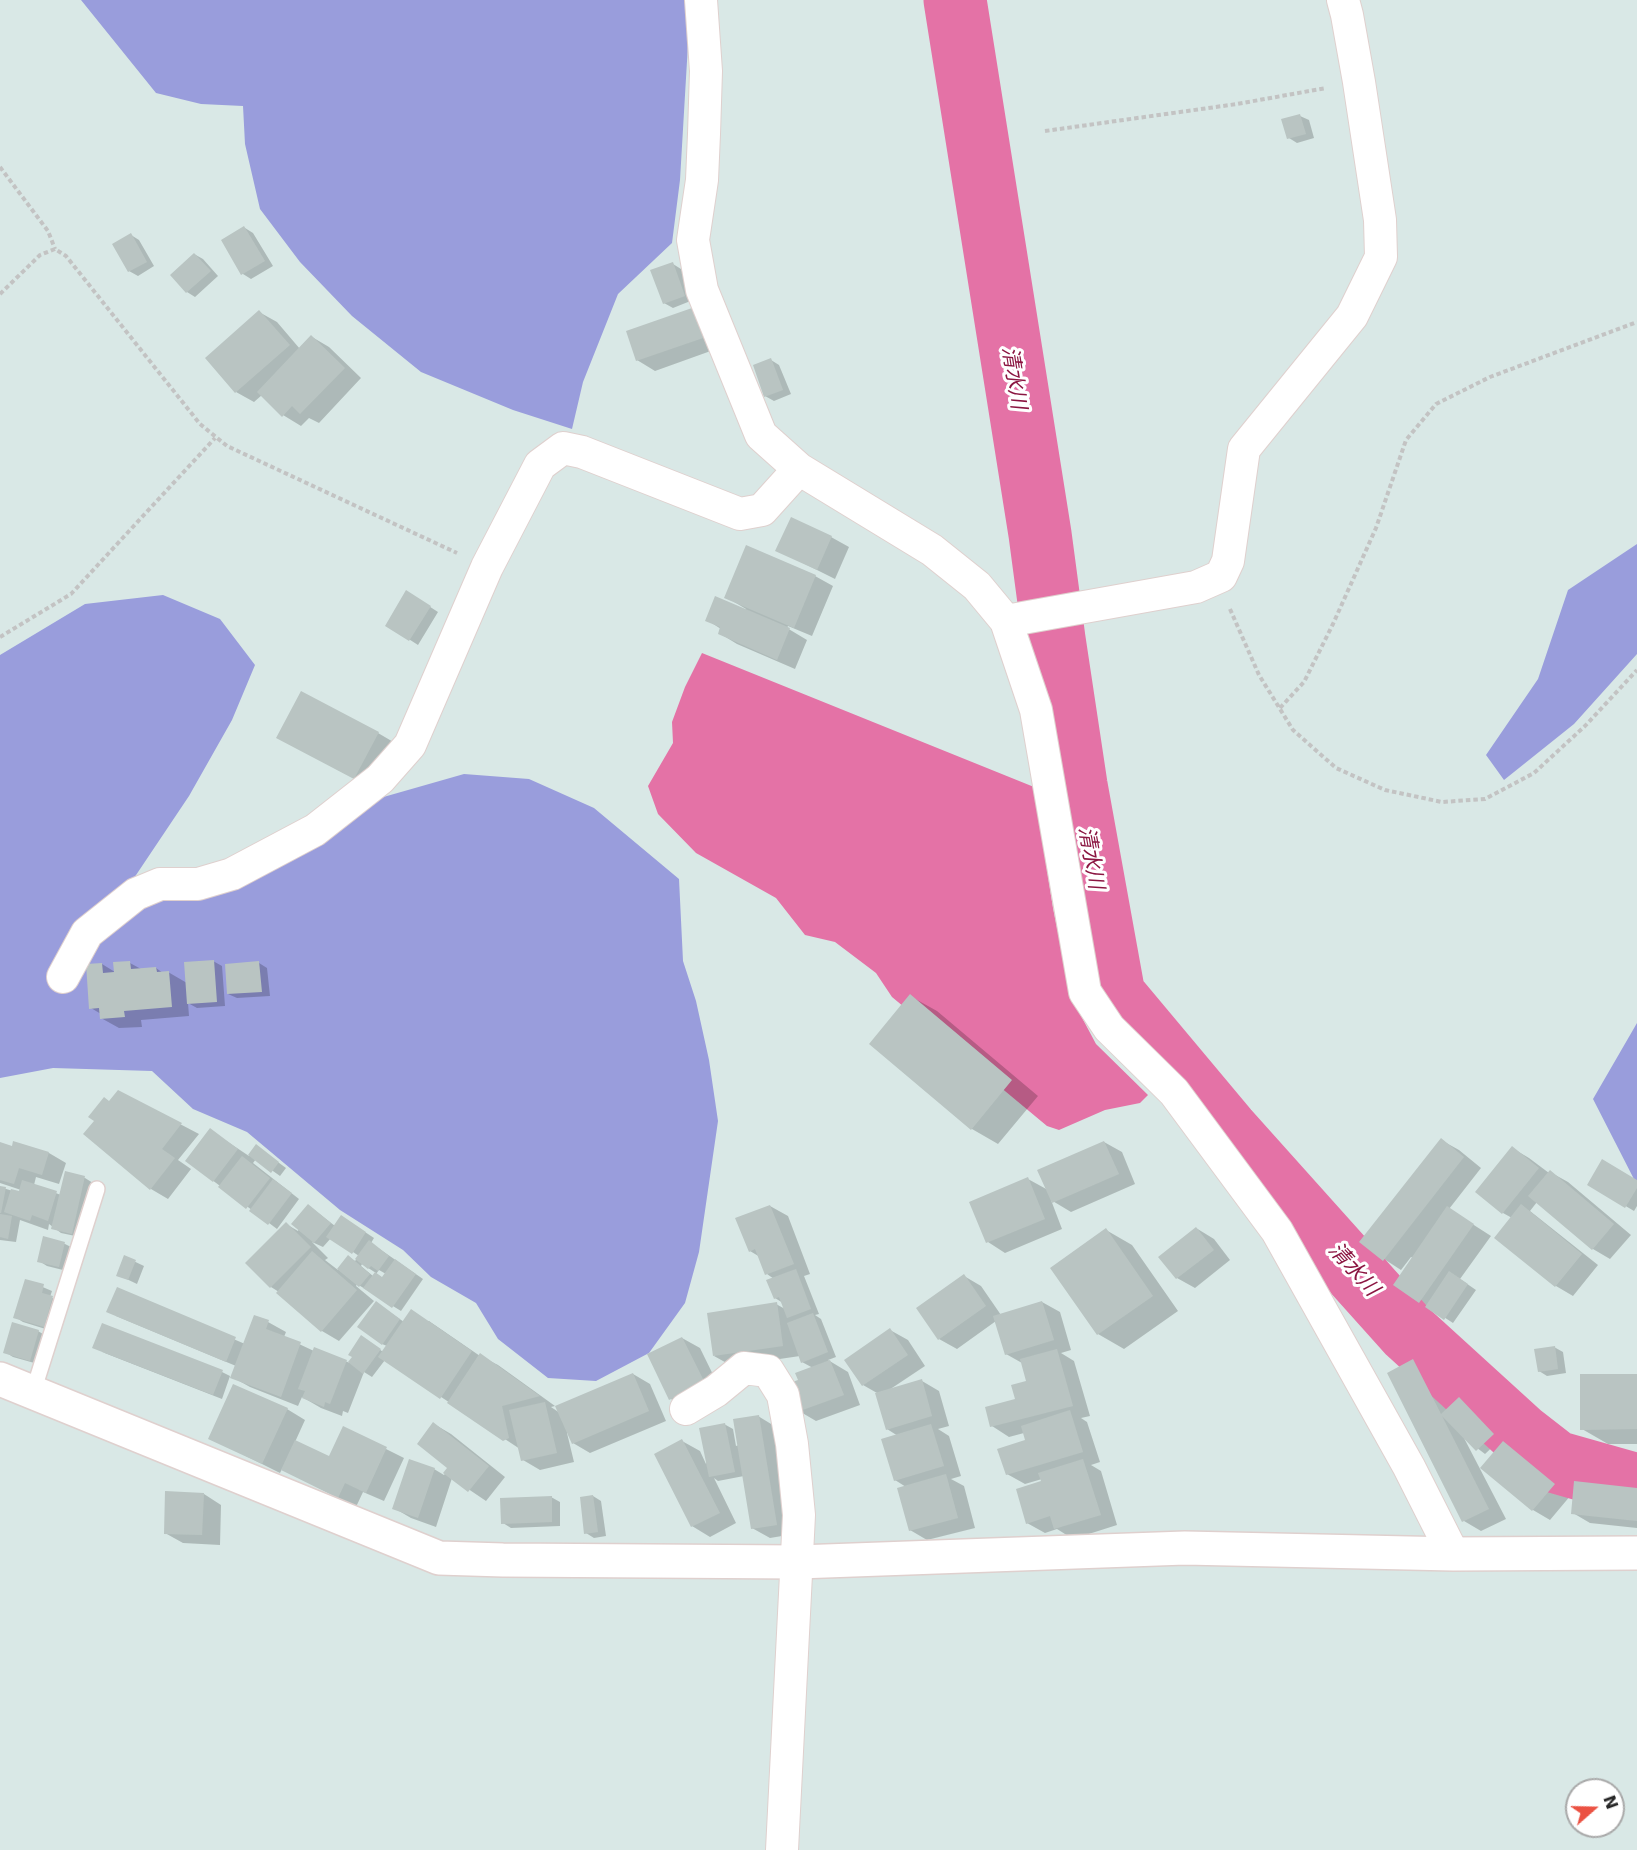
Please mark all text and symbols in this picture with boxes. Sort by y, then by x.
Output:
water label: 清水川 [996,345,1030,411]
water label: 清水川 [1072,825,1108,891]
water label: 清水川 [1323,1238,1383,1302]
north arrow [1565,1778,1625,1838]
text: N [1599,1793,1622,1812]

